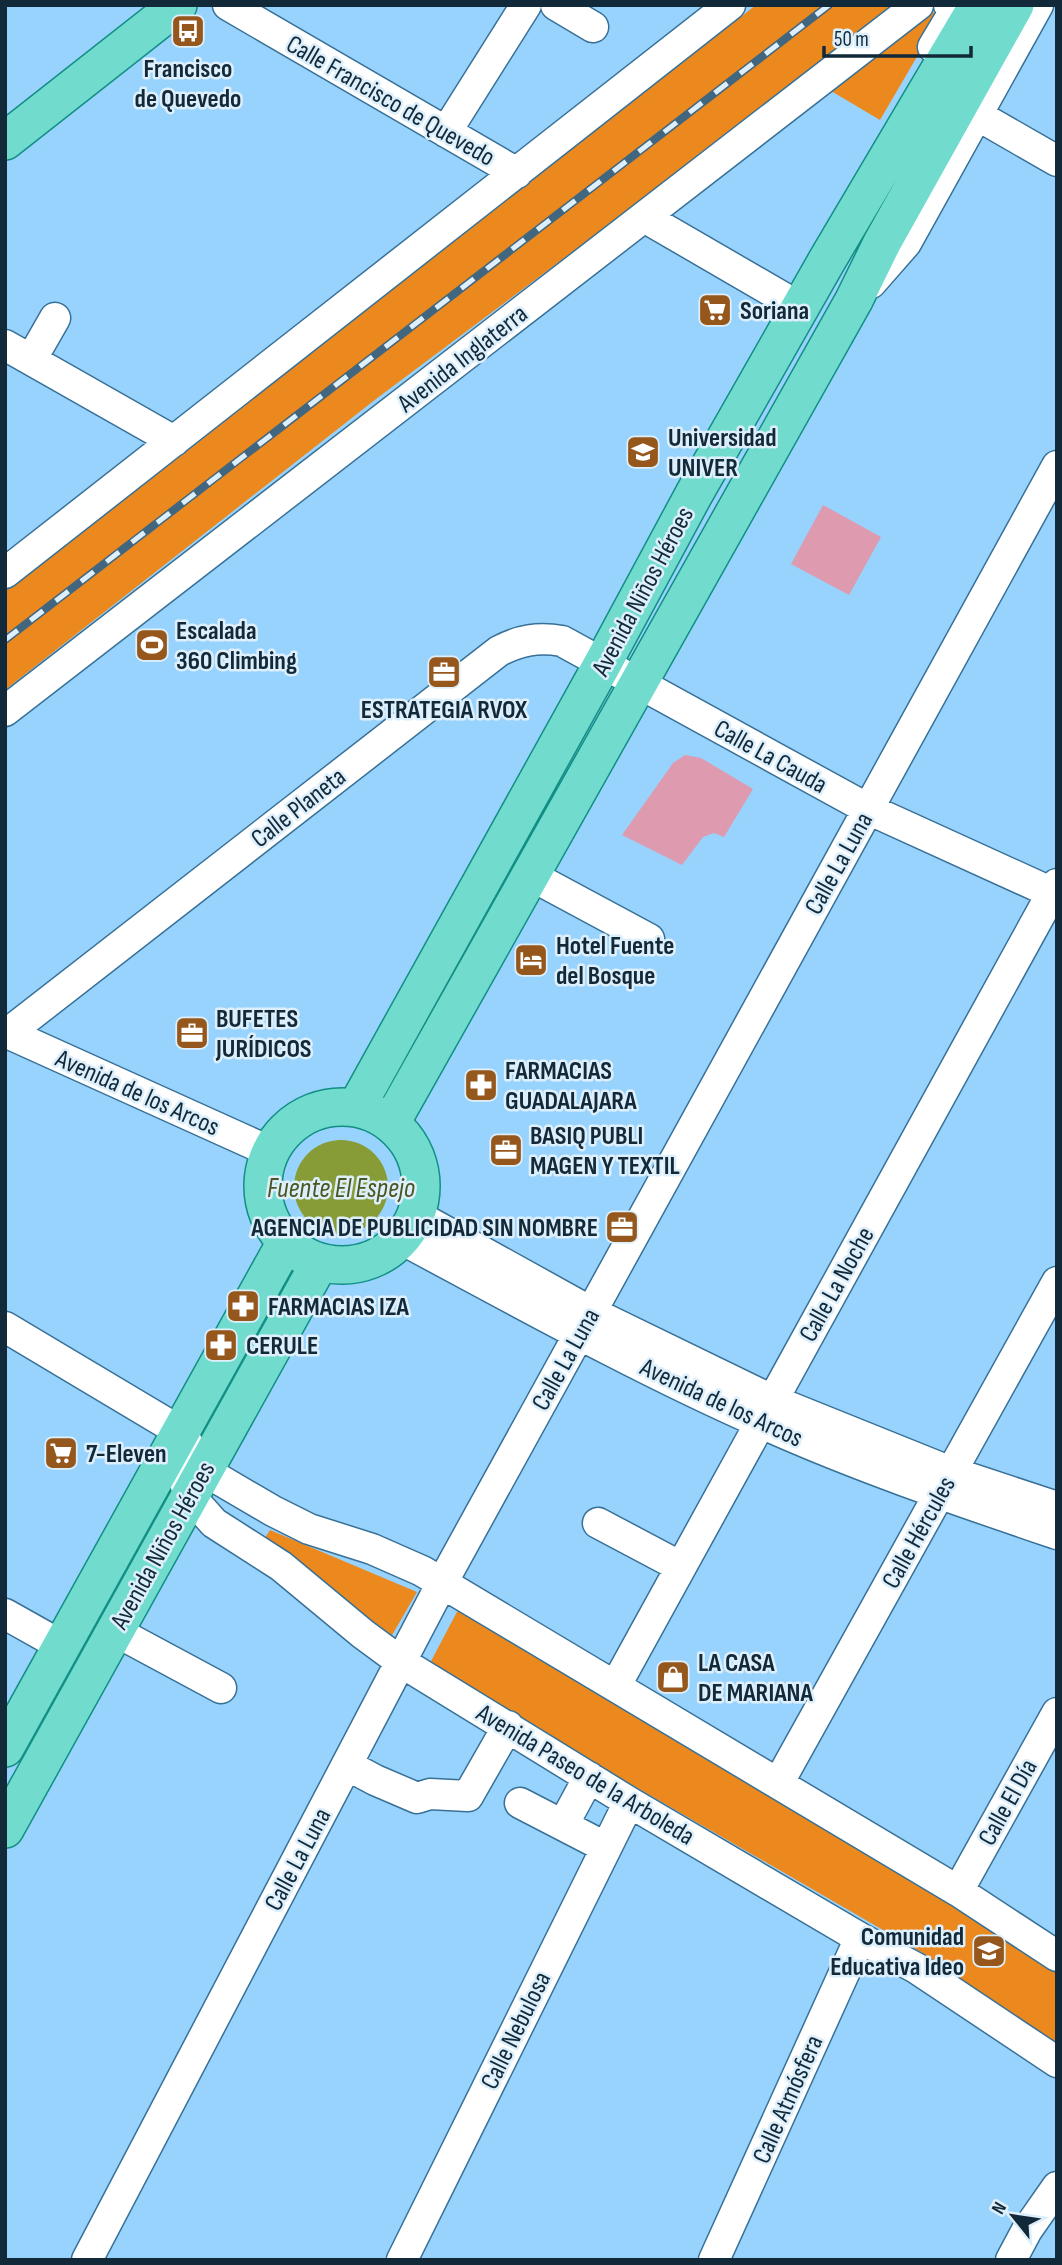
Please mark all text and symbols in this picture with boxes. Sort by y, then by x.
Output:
bus stop icon: Francisco de Quevedo [169,12,207,50]
scale bar [824,14,971,58]
text: 50 m [834,27,869,52]
street label: Calle Francisco de Quevedo [280,29,500,174]
place label: Francisco de Quevedo [135,54,241,115]
supermarket icon: Soriana [696,291,734,329]
place label: Soriana [740,296,809,327]
street label: Avenida Inglaterra [391,299,534,420]
place label: Universidad UNIVER [668,423,777,484]
school or university icon: Universidad UNIVER [624,433,662,471]
street label: Avenida Niños Héroes [585,502,701,682]
place label: Escalada 360 Climbing [176,616,297,677]
sports icon: Escalada 360 Climbing [133,626,171,664]
office icon: ESTRATEGIA RVOX [425,653,463,691]
place label: ESTRATEGIA RVOX [361,695,528,726]
street label: Calle La Cauda [708,714,832,801]
street label: Calle Planeta [245,762,352,855]
street label: Calle La Luna [799,807,880,920]
place label: Hotel Fuente del Bosque [556,931,674,992]
hotel icon: Hotel Fuente del Bosque [512,941,550,979]
place label: BUFETES JURÍDICOS [215,1004,312,1065]
office icon: BUFETES JURÍDICOS [173,1014,211,1052]
street label: Avenida de los Arcos [50,1043,224,1143]
place label: FARMACIAS GUADALAJARA [505,1056,637,1117]
pharmacy icon: FARMACIAS GUADALAJARA [462,1066,500,1104]
place label: BASIQ PUBLI MAGEN Y TEXTIL [530,1121,680,1182]
office icon: BASIQ PUBLI MAGEN Y TEXTIL [487,1131,525,1169]
water label: Fuente El Espejo [267,1172,416,1205]
office icon: AGENCIA DE PUBLICIDAD SIN NOMBRE [603,1208,641,1246]
place label: AGENCIA DE PUBLICIDAD SIN NOMBRE [250,1213,598,1244]
street label: Calle La Noche [793,1222,881,1347]
pharmacy icon: FARMACIAS IZA [224,1287,262,1325]
place label: FARMACIAS IZA [268,1292,409,1323]
street label: Calle La Luna [526,1303,607,1416]
pharmacy icon: CERULE [202,1326,240,1364]
place label: CERULE [246,1331,318,1362]
street label: Avenida de los Arcos [634,1352,808,1455]
supermarket icon: 7-Eleven [42,1434,80,1472]
place label: 7-Eleven [86,1439,167,1470]
street label: Avenida Niños Héroes [104,1457,222,1636]
street label: Calle Hércules [876,1471,963,1594]
place label: LA CASA DE MARIANA [698,1648,813,1709]
shop icon: LA CASA DE MARIANA [654,1658,692,1696]
street label: Avenida Paseo de la Arboleda [470,1697,700,1853]
street label: Calle El Día [972,1754,1045,1851]
street label: Calle La Luna [258,1803,338,1916]
place label: Comunidad Educativa Ideo [830,1922,964,1983]
school or university icon: Comunidad Educativa Ideo [970,1932,1008,1970]
street label: Calle Nebulosa [475,1967,558,2094]
street label: Calle Atmósfera [746,2031,830,2168]
north arrow [978,2181,1048,2251]
text: N [987,2198,1012,2218]

